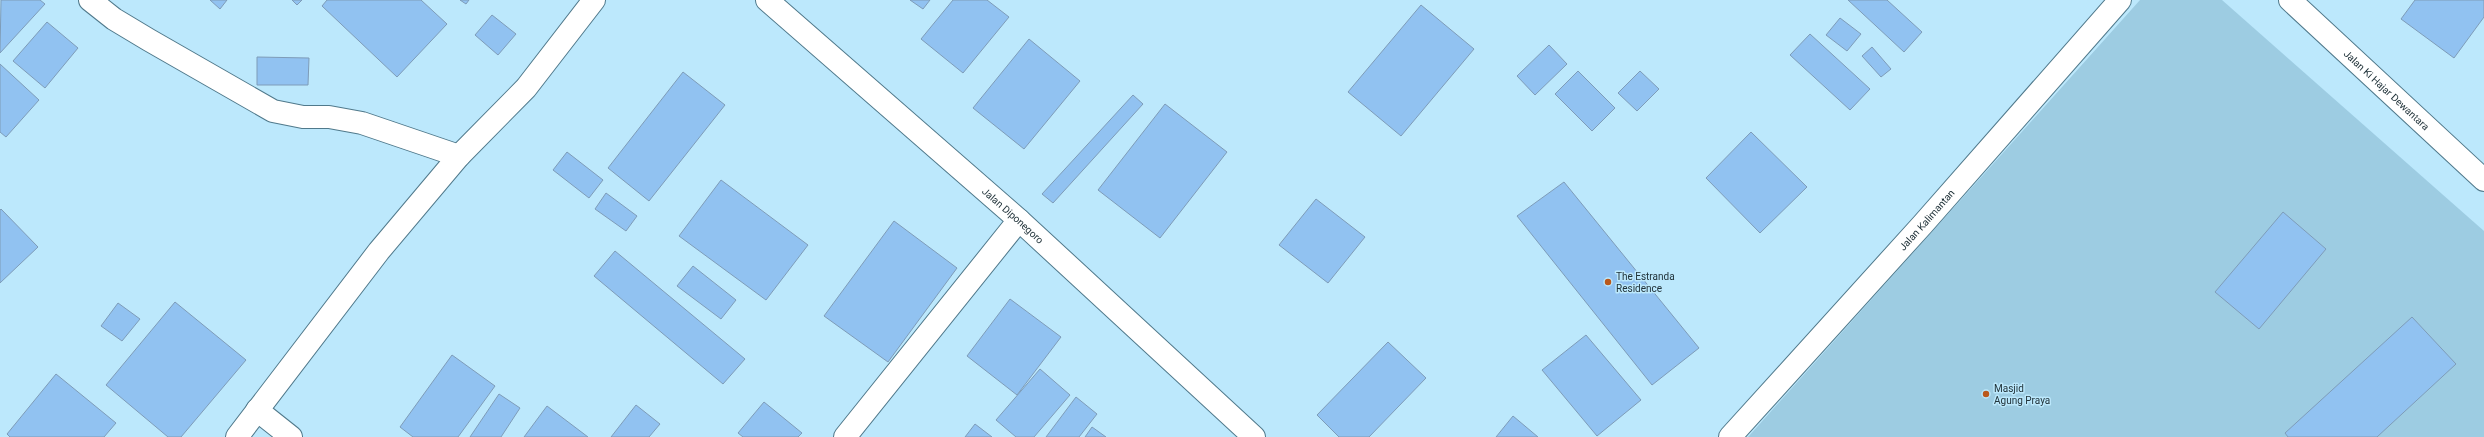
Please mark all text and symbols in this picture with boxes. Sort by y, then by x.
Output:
street label: Jalan Ki Hajar Dewantara [2342,48,2432,132]
street label: Jalan Diponegoro [980,185,1046,246]
street label: Jalan Kalimantan [1897,187,1956,252]
place label: The Estranda Residence [1616,271,1675,294]
marker: The Estranda Residence [1603,277,1613,287]
place label: Masjid Agung Praya [1994,383,2050,406]
marker: Masjid Agung Praya [1981,389,1991,399]

